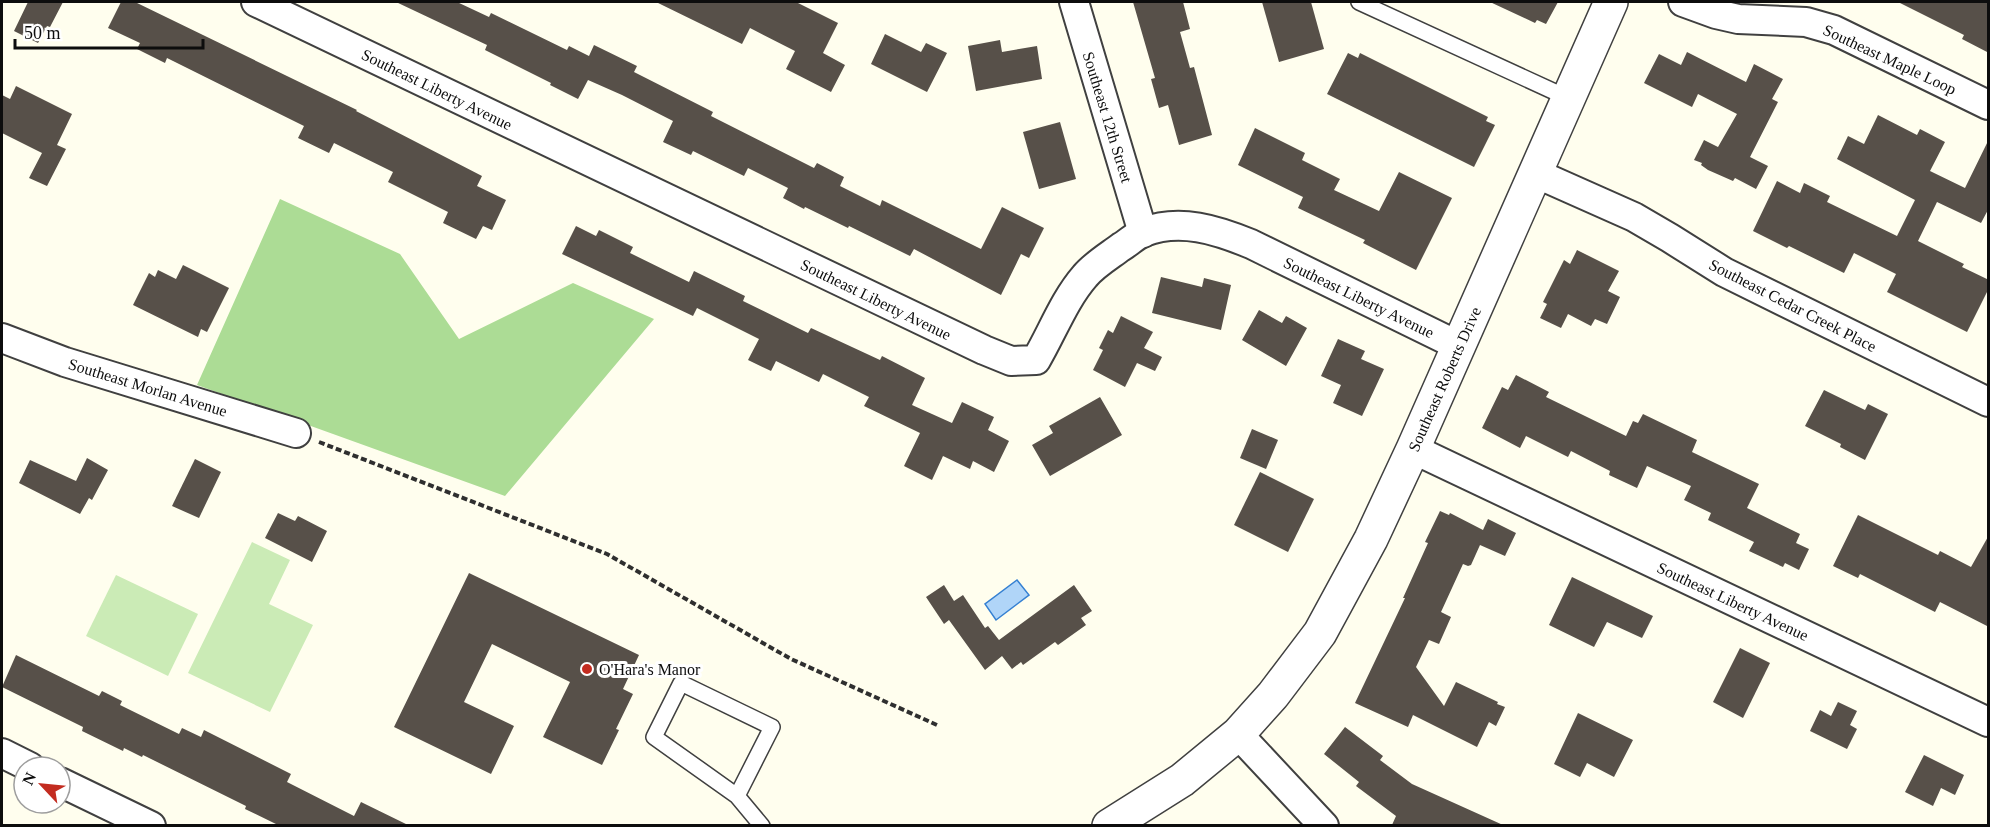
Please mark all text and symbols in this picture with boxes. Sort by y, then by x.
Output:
scale bar [15,12,202,50]
street label: Southeast Maple Loop [1820,21,1959,99]
text: 50 m [24,23,61,43]
street label: Southeast Liberty Avenue [358,46,515,134]
street label: Southeast 12th Street [1080,50,1136,185]
street label: Southeast Liberty Avenue [1280,254,1437,342]
street label: Southeast Liberty Avenue [797,256,954,344]
street label: Southeast Cedar Creek Place [1706,256,1879,355]
street label: Southeast Roberts Drive [1405,304,1484,454]
street label: Southeast Morlan Avenue [66,355,229,420]
street label: Southeast Liberty Avenue [1654,559,1811,645]
place label: O'Hara's Manor [599,661,701,678]
marker: O'Hara's Manor [580,662,594,676]
north arrow [12,755,72,815]
text: N [19,769,39,788]

